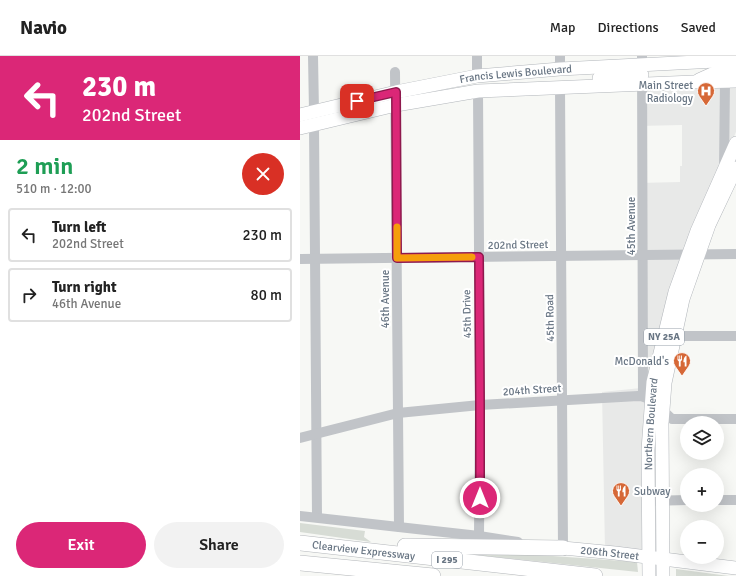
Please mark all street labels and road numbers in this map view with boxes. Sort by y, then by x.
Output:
street label: Francis Lewis Boulevard [458,62,572,86]
street label: 45th Avenue [625,197,638,255]
street label: 202nd Street [488,238,549,252]
street label: 46th Avenue [379,270,392,328]
street label: 45th Drive [460,290,474,338]
street label: 45th Road [543,294,557,342]
road number: NY 25A [644,329,684,345]
street label: Northern Boulevard [641,376,660,470]
street label: 204th Street [502,381,562,399]
street label: Clearview Expressway [311,538,417,562]
street label: 206th Street [580,543,640,562]
road number: I 295 [432,552,462,568]

